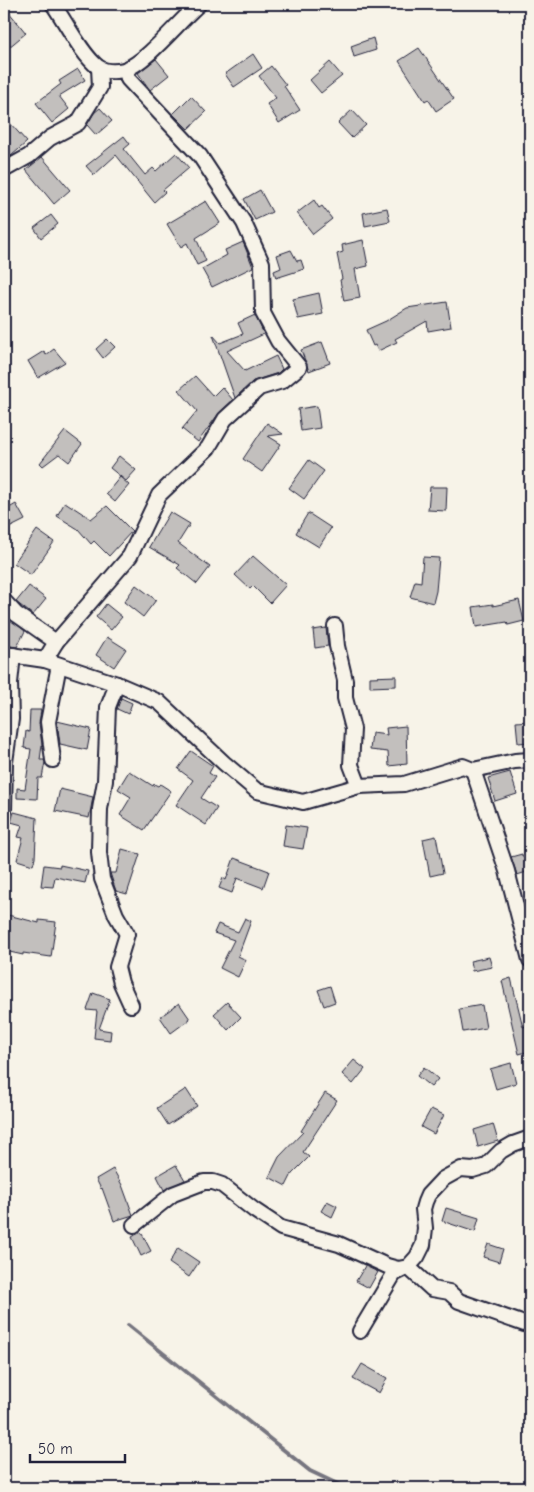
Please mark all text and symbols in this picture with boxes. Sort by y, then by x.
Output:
scale bar [30,1432,125,1464]
text: 50 m [38,1440,73,1458]

